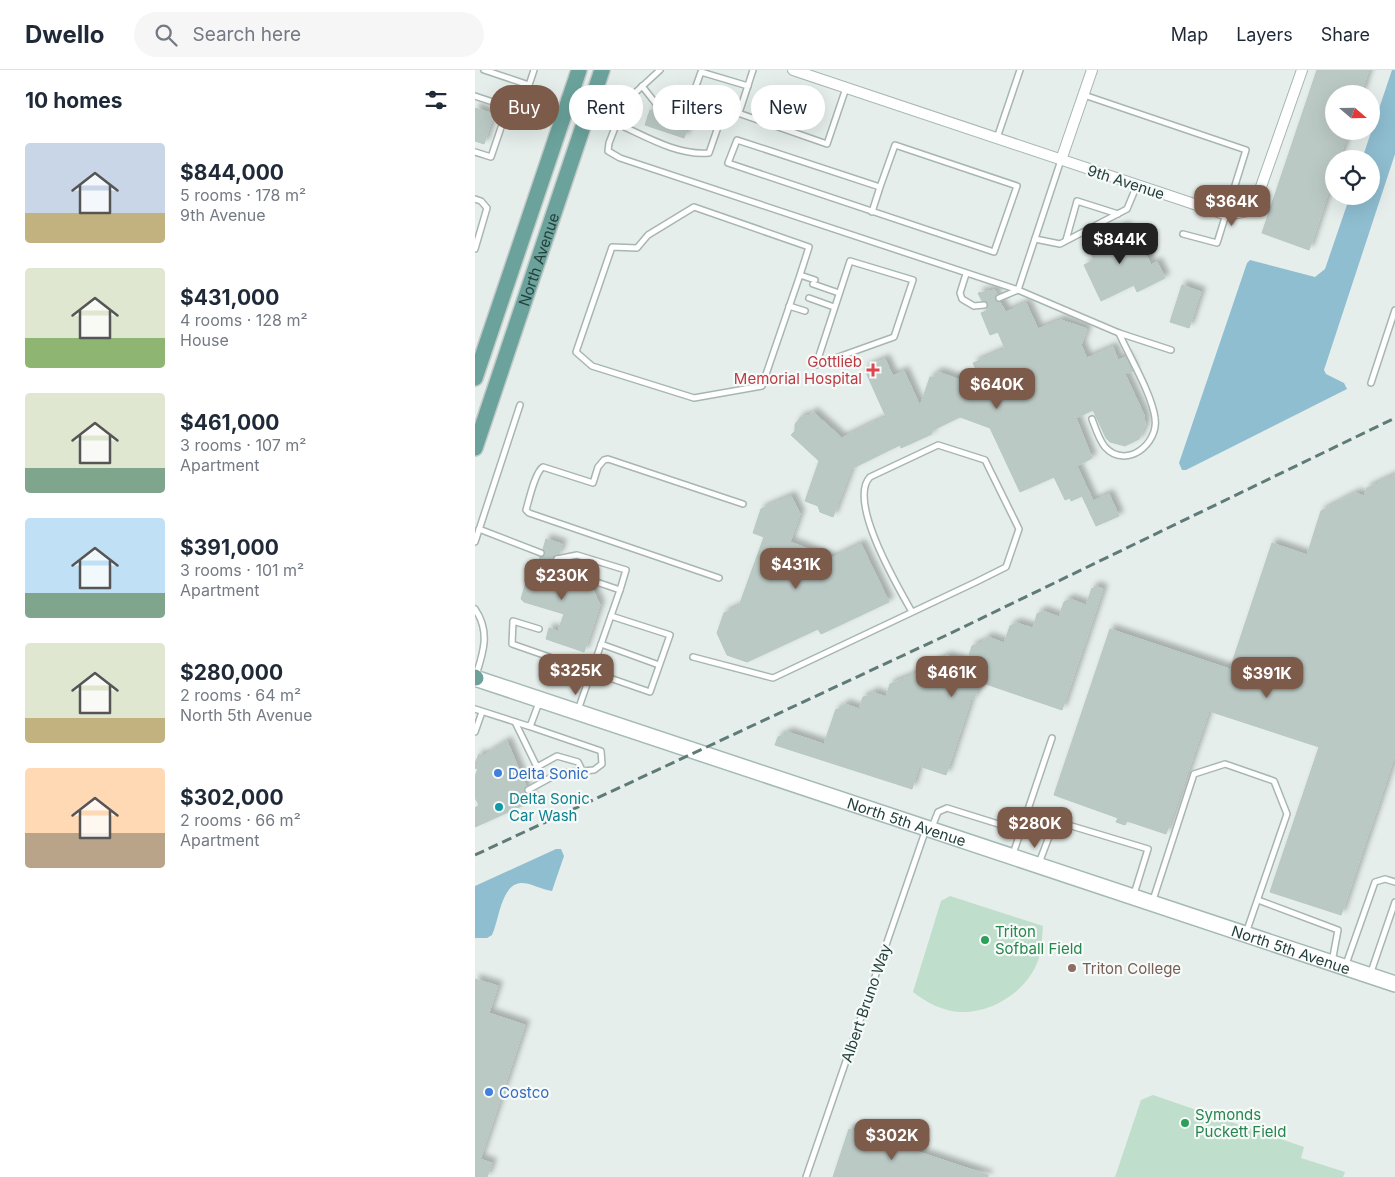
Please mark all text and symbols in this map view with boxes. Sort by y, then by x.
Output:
search box [134,12,484,57]
text: Dwello [25,20,104,49]
icon: search [152,21,180,49]
text: Search here [192,23,301,46]
text: Map [1171,24,1208,45]
text: Layers [1236,24,1293,45]
text: Share [1321,24,1370,45]
chip: Buy [490,85,559,130]
chip: Rent [569,85,643,130]
chip: Filters [653,85,741,130]
chip: New [751,85,825,130]
north arrow [1325,85,1380,140]
map controls [1325,85,1380,205]
icon: filters [422,86,450,114]
text: 10 homes [25,88,123,113]
button: locate [1325,150,1380,205]
text: $844,000 [180,160,284,185]
street label: 9th Avenue [1085,161,1167,203]
icon: home [65,163,125,223]
pin: $364K [1197,184,1267,227]
text: 5 rooms · 178 m² [180,185,306,205]
text: $364K [1205,191,1259,211]
text: 9th Avenue [180,205,266,225]
street label: North Avenue [514,210,563,308]
pin: $844K [1085,222,1155,265]
text: $844K [1093,229,1147,249]
text: $431,000 [180,285,279,310]
icon: home [65,288,125,348]
text: 4 rooms · 128 m² [180,310,308,330]
text: House [180,330,229,350]
place label: Gottlieb Memorial Hospital [734,352,862,388]
marker: Gottlieb Memorial Hospital [866,363,880,377]
pin: $640K [962,368,1032,410]
text: $640K [970,374,1024,394]
text: $461,000 [180,410,280,435]
icon: home [65,413,125,473]
text: 3 rooms · 107 m² [180,435,306,455]
text: Apartment [180,455,260,475]
text: $391,000 [180,535,279,560]
icon: home [65,538,125,598]
pin: $431K [761,548,831,590]
text: $431K [771,554,821,574]
pin: $230K [527,558,597,601]
text: 3 rooms · 101 m² [180,560,304,580]
text: $230K [535,565,589,585]
text: Apartment [180,580,260,600]
pin: $325K [541,654,611,696]
pin: $461K [917,656,987,698]
pin: $391K [1232,656,1302,699]
text: $280,000 [180,660,283,685]
text: $325K [550,660,602,680]
text: $461K [927,662,977,682]
icon: home [65,663,125,723]
text: $391K [1242,663,1292,683]
text: 2 rooms · 64 m² [180,685,301,705]
text: North 5th Avenue [180,705,312,725]
place label: Delta Sonic [508,764,589,783]
marker: Delta Sonic [492,767,504,779]
text: $302,000 [180,785,284,810]
icon: home [65,788,125,848]
place label: Delta Sonic Car Wash [509,789,590,825]
street label: North 5th Avenue [845,793,969,850]
marker: Delta Sonic Car Wash [493,801,505,813]
pin: $280K [1000,806,1070,849]
text: 2 rooms · 66 m² [180,810,301,830]
text: $280K [1008,813,1062,833]
text: Apartment [180,830,260,850]
street label: North 5th Avenue [1229,921,1353,978]
place label: Triton Sofball Field [995,922,1082,958]
marker: Triton Sofball Field [979,934,991,946]
street label: Albert Bruno Way [837,941,895,1065]
place label: Triton College [1082,959,1181,978]
marker: Triton College [1066,962,1078,974]
place label: Costco [499,1083,549,1102]
marker: Costco [483,1086,495,1098]
place label: Symonds Puckett Field [1195,1105,1286,1141]
marker: Symonds Puckett Field [1179,1117,1191,1129]
pin: $302K [857,1118,927,1161]
text: $302K [865,1125,919,1145]

